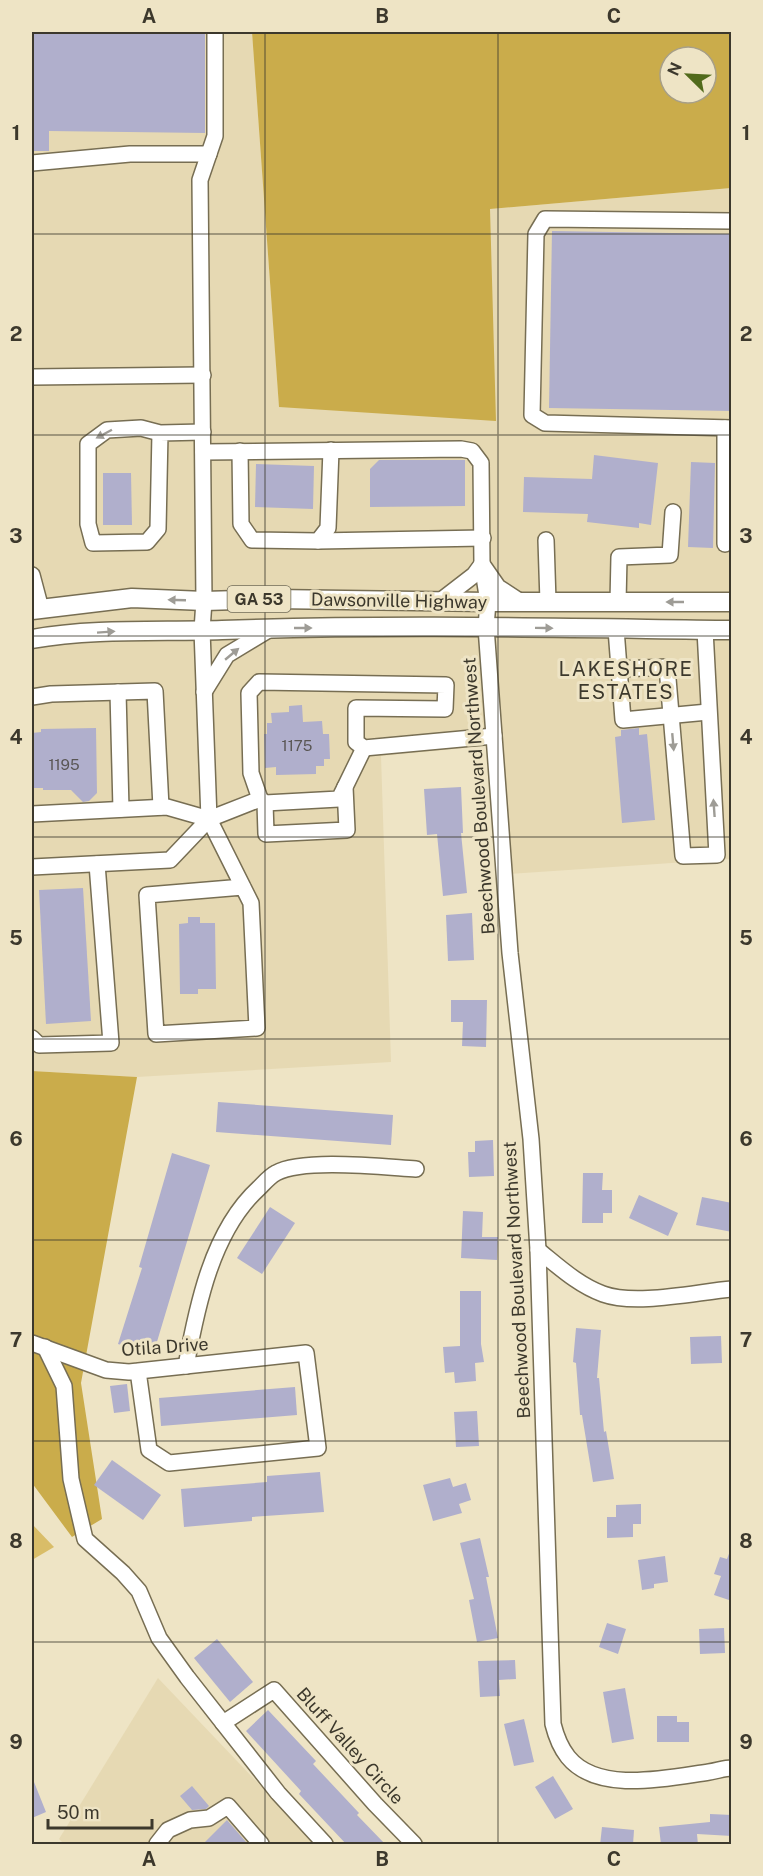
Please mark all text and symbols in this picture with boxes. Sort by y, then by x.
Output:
text: A [142,4,156,28]
text: B [375,4,389,28]
text: C [607,4,621,28]
north arrow [658,45,718,105]
text: N [664,60,686,79]
text: 1 [12,121,20,145]
text: 1 [742,121,750,145]
text: 2 [10,322,22,346]
text: 2 [740,322,752,346]
one-way arrow [95,429,113,439]
text: 3 [9,524,23,548]
text: 3 [739,524,753,548]
road number: GA 53 [228,586,290,612]
street label: Dawsonville Highway [311,588,488,613]
one-way arrow [168,595,187,605]
one-way arrow [665,597,684,607]
one-way arrow [293,623,312,633]
one-way arrow [535,623,554,633]
one-way arrow [97,627,116,637]
one-way arrow [224,647,240,660]
street label: Beechwood Boulevard Northwest [458,657,499,935]
district label: LAKESHORE ESTATES [559,657,693,704]
text: 4 [9,725,23,749]
text: 4 [739,725,753,749]
one-way arrow [668,732,678,751]
house number: 1175 [282,737,312,754]
house number: 1195 [48,756,80,773]
one-way arrow [710,799,719,818]
text: 5 [9,926,23,950]
text: 5 [739,926,753,950]
text: 6 [9,1127,23,1151]
text: 6 [739,1127,753,1151]
street label: Beechwood Boulevard Northwest [499,1141,534,1419]
text: 7 [10,1328,22,1352]
text: 7 [740,1328,752,1352]
street label: Otila Drive [121,1333,209,1360]
text: 8 [9,1529,23,1553]
text: 8 [739,1529,753,1553]
street label: Bluff Valley Circle [292,1683,408,1808]
text: 9 [9,1730,23,1754]
text: 9 [739,1730,753,1754]
scale bar [48,1792,152,1830]
text: 50 m [57,1802,100,1823]
text: A [142,1847,156,1871]
text: B [375,1847,389,1871]
text: C [607,1847,621,1871]

